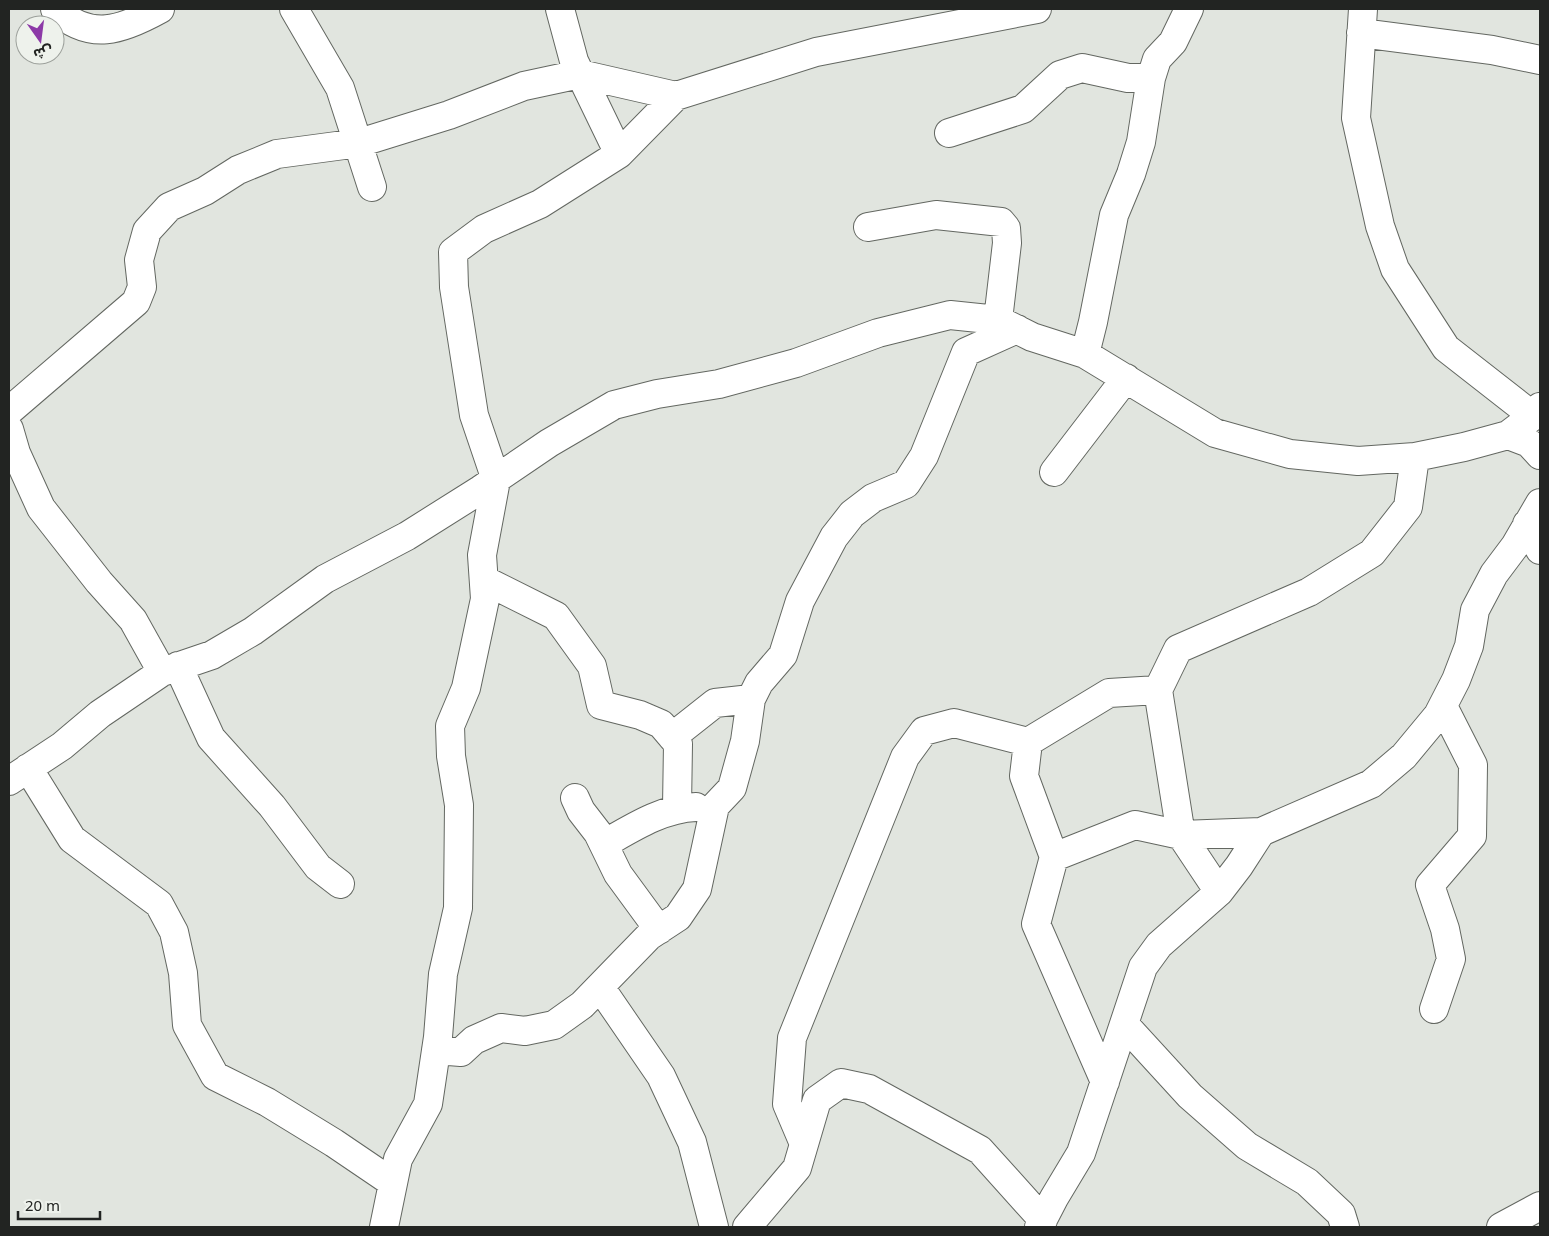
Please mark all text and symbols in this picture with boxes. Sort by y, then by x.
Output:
north arrow [15,15,65,65]
text: ش [32,42,55,65]
scale bar [18,1188,100,1220]
text: 20 m [25,1195,60,1215]

